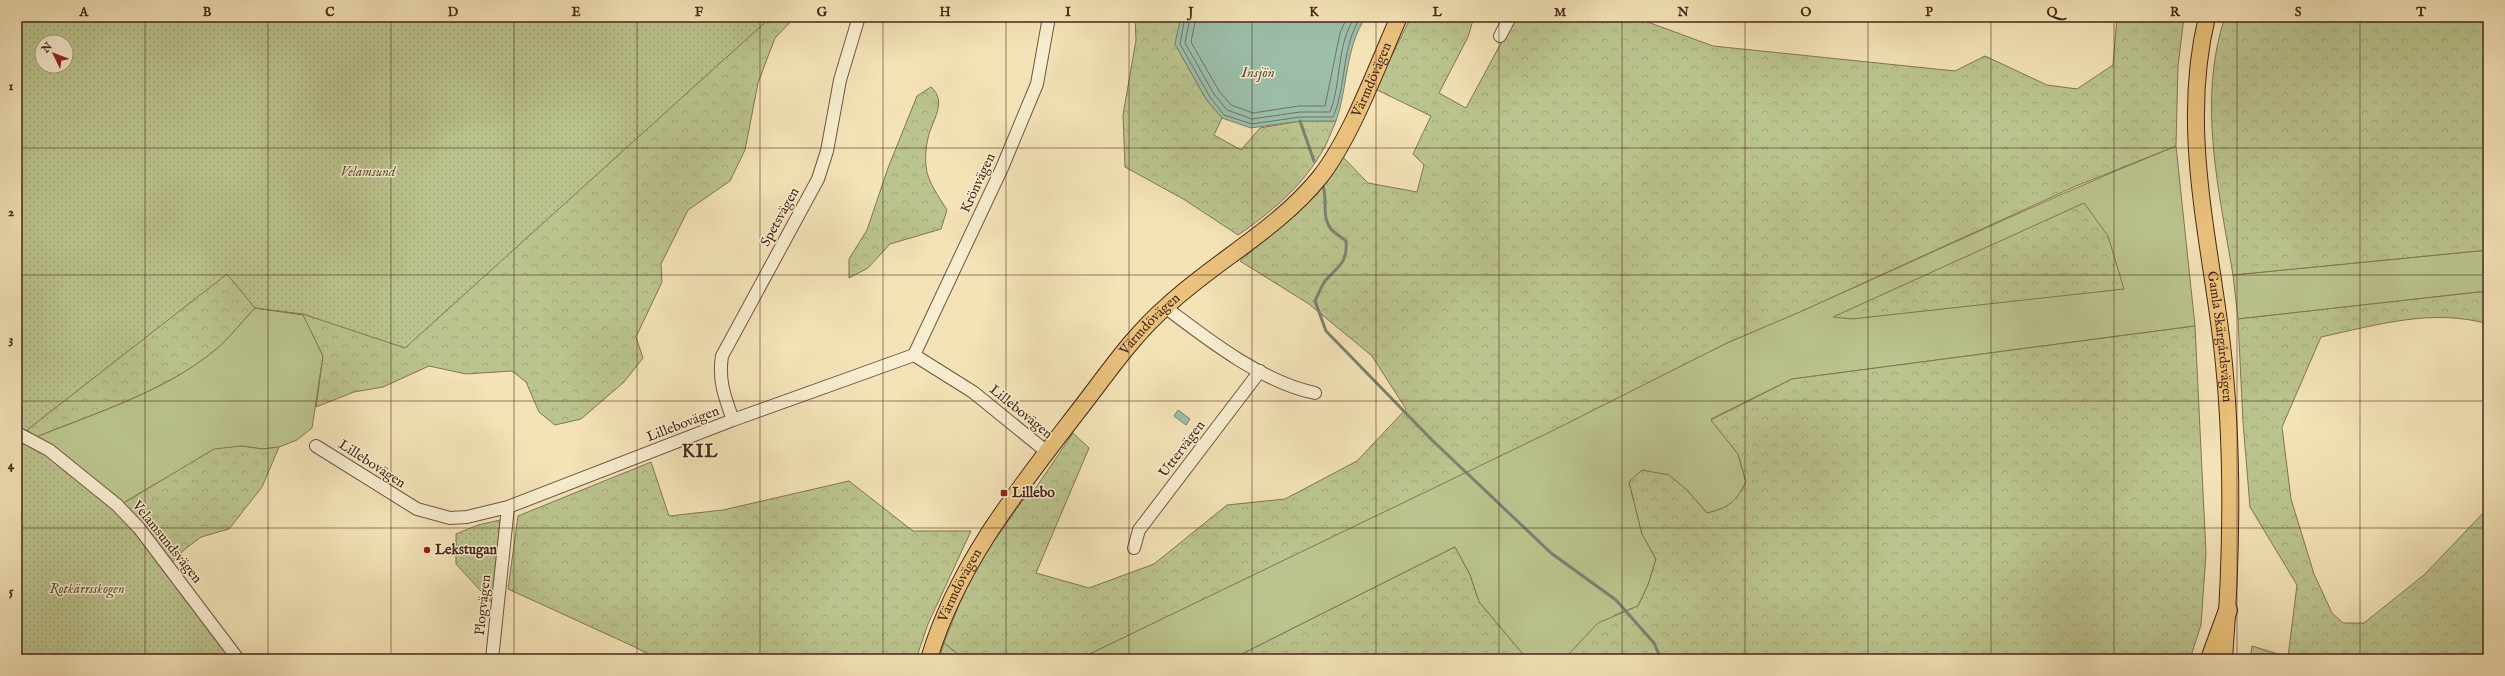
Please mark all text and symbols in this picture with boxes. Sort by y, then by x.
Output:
text: A [79,4,90,21]
text: B [203,4,212,21]
text: C [325,4,335,21]
text: D [448,4,459,21]
text: E [571,4,581,21]
text: F [695,4,704,21]
text: G [817,4,828,21]
text: H [939,4,951,21]
text: I [1065,4,1071,21]
text: J [1186,4,1194,21]
text: K [1309,4,1319,21]
text: L [1431,4,1442,21]
text: M [1554,4,1567,21]
text: N [1676,4,1689,21]
text: O [1801,4,1812,21]
text: P [1925,4,1933,21]
text: Q [2047,4,2067,21]
text: R [2170,4,2181,21]
text: S [2295,4,2302,21]
text: T [2415,4,2426,21]
north arrow [34,34,74,74]
text: N [38,39,56,57]
street label: Värmdövägen [1347,39,1396,121]
water label: Insjön [1240,63,1275,82]
text: 1 [9,78,14,95]
street label: Krönvägen [956,150,1000,216]
park label: Velamsund [341,163,397,181]
street label: Spetsvägen [756,184,804,250]
text: 2 [8,204,14,221]
street label: Gamla Skärgårdsvägen [2203,270,2236,403]
street label: Värmdövägen [1115,289,1184,360]
text: 3 [9,331,14,348]
street label: Lillebovägen [986,381,1057,443]
street label: Lillebovägen [644,402,722,446]
street label: Uttervägen [1155,417,1209,481]
street label: Lillebovägen [335,436,409,493]
district label: KIL [682,441,718,464]
text: 4 [8,457,15,474]
place label: Lillebo [1012,484,1055,502]
marker: Lillebo [999,488,1009,498]
street label: Velamsundsvägen [128,496,206,587]
place label: Lekstugan [435,541,498,559]
marker: Lekstugan [422,545,432,555]
street label: Värmdövägen [934,545,986,626]
street label: Plogvägen [471,573,495,636]
park label: Rotkärrsskogen [49,580,125,599]
text: 5 [9,583,14,600]

